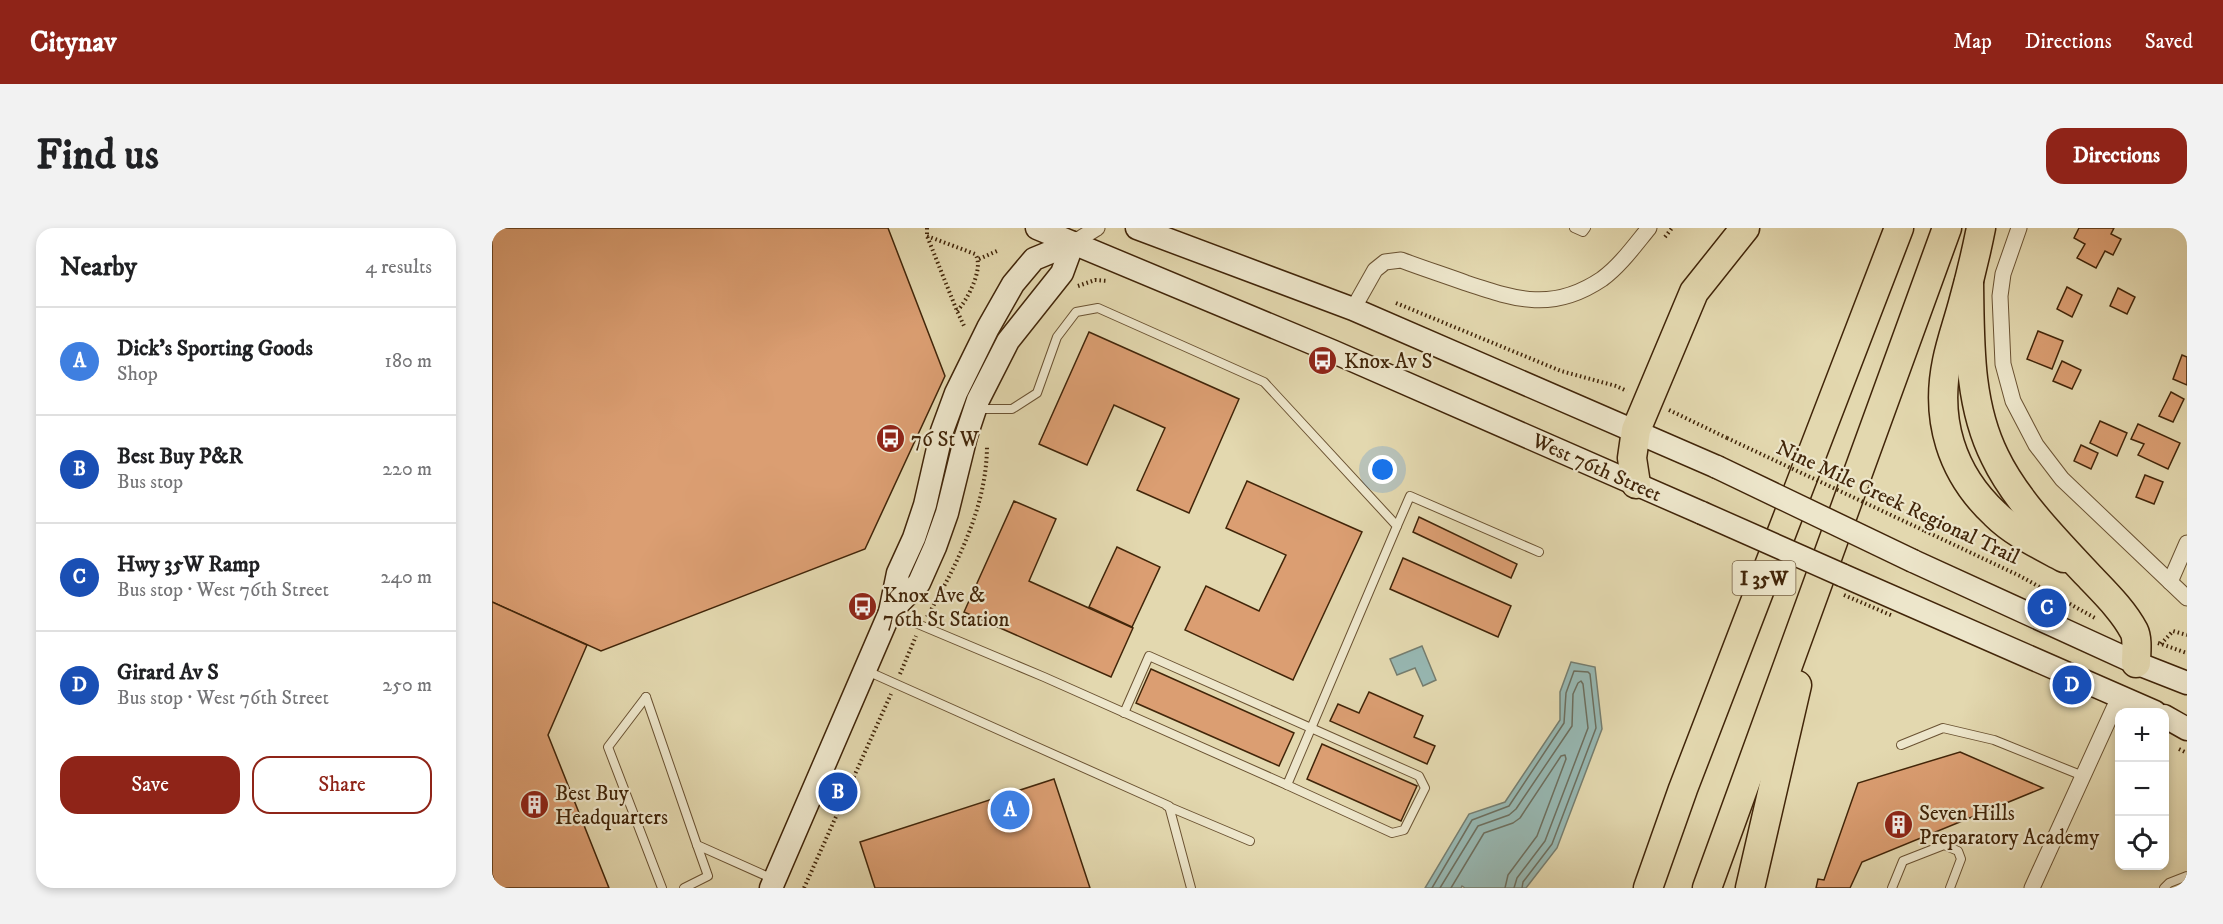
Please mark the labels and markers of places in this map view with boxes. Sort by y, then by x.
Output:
bus stop icon: Knox Av S [1307,345,1339,377]
place label: Knox Av S [1344,349,1432,375]
bus stop icon: 76 St W [874,423,906,455]
place label: 76 St W [911,427,980,453]
place label: Knox Ave & 76th St Station [883,583,1009,633]
pin: C [2028,586,2066,631]
bus stop icon: Knox Ave & 76th St Station [846,591,878,623]
pin: D [2052,662,2092,708]
pin: B [818,770,858,814]
place label: Best Buy Headquarters [555,781,668,831]
pin: A [990,788,1030,832]
building icon: Best Buy Headquarters [518,789,550,821]
place label: Seven Hills Preparatory Academy [1919,801,2100,851]
building icon: Seven Hills Preparatory Academy [1882,809,1914,841]

